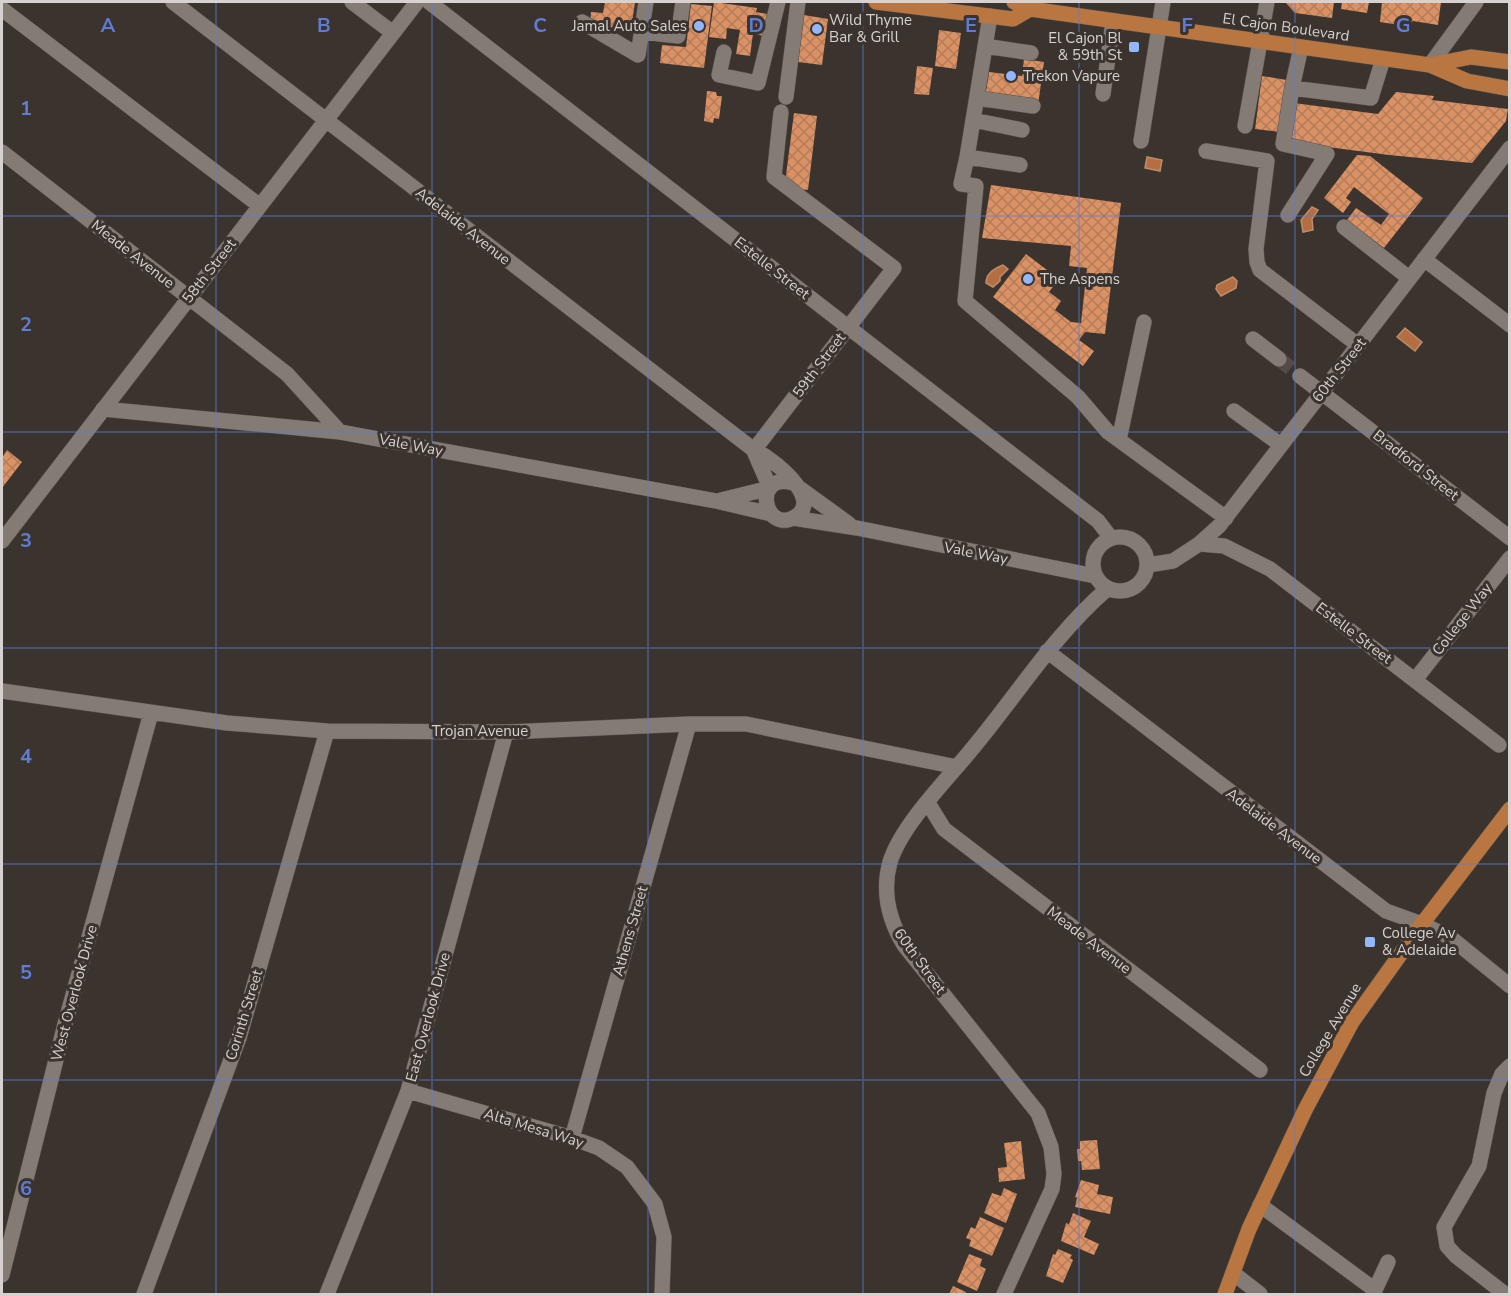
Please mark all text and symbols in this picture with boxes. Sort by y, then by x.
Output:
street label: El Cajon Boulevard [1221,8,1351,46]
place label: Wild Thyme Bar & Grill [829,10,912,47]
text: A [101,12,116,39]
text: B [317,12,331,39]
text: C [533,12,547,39]
text: D [748,12,764,39]
text: E [965,12,977,39]
text: F [1181,12,1193,39]
text: G [1396,12,1410,39]
place label: Jamal Auto Sales [571,16,687,36]
marker: Jamal Auto Sales [692,19,706,33]
marker: Wild Thyme Bar & Grill [810,22,824,36]
place label: El Cajon Bl & 59th St [1048,28,1123,65]
marker: El Cajon Bl & 59th St [1127,40,1141,54]
place label: Trekon Vapure [1023,66,1120,86]
marker: Trekon Vapure [1004,69,1018,83]
text: 1 [20,95,32,122]
street label: Adelaide Avenue [411,183,515,269]
street label: Meade Avenue [87,215,179,293]
street label: Estelle Street [730,232,814,304]
street label: 58th Street [178,234,241,307]
place label: The Aspens [1040,269,1120,289]
marker: The Aspens [1021,272,1035,286]
text: 2 [20,311,32,338]
street label: 59th Street [788,328,850,402]
street label: 60th Street [1308,333,1371,406]
street label: Bradford Street [1369,425,1464,505]
street label: Vale Way [376,429,445,461]
text: 3 [20,527,32,554]
street label: Vale Way [941,537,1010,569]
street label: College Way [1427,579,1497,659]
street label: Estelle Street [1312,598,1397,669]
street label: Trojan Avenue [432,721,528,741]
text: 4 [20,743,32,770]
street label: Adelaide Avenue [1222,783,1326,869]
street label: Athens Street [608,883,653,978]
street label: Meade Avenue [1043,902,1135,978]
street label: West Overlook Drive [46,923,102,1063]
place label: College Av & Adelaide [1382,923,1456,960]
street label: 60th Street [889,924,951,998]
marker: College Av & Adelaide [1363,935,1377,949]
street label: East Overlook Drive [401,950,455,1084]
text: 5 [20,959,32,986]
street label: Corinth Street [221,966,267,1063]
street label: College Avenue [1294,979,1366,1081]
street label: Alta Mesa Way [482,1103,587,1153]
text: 6 [20,1175,32,1202]

